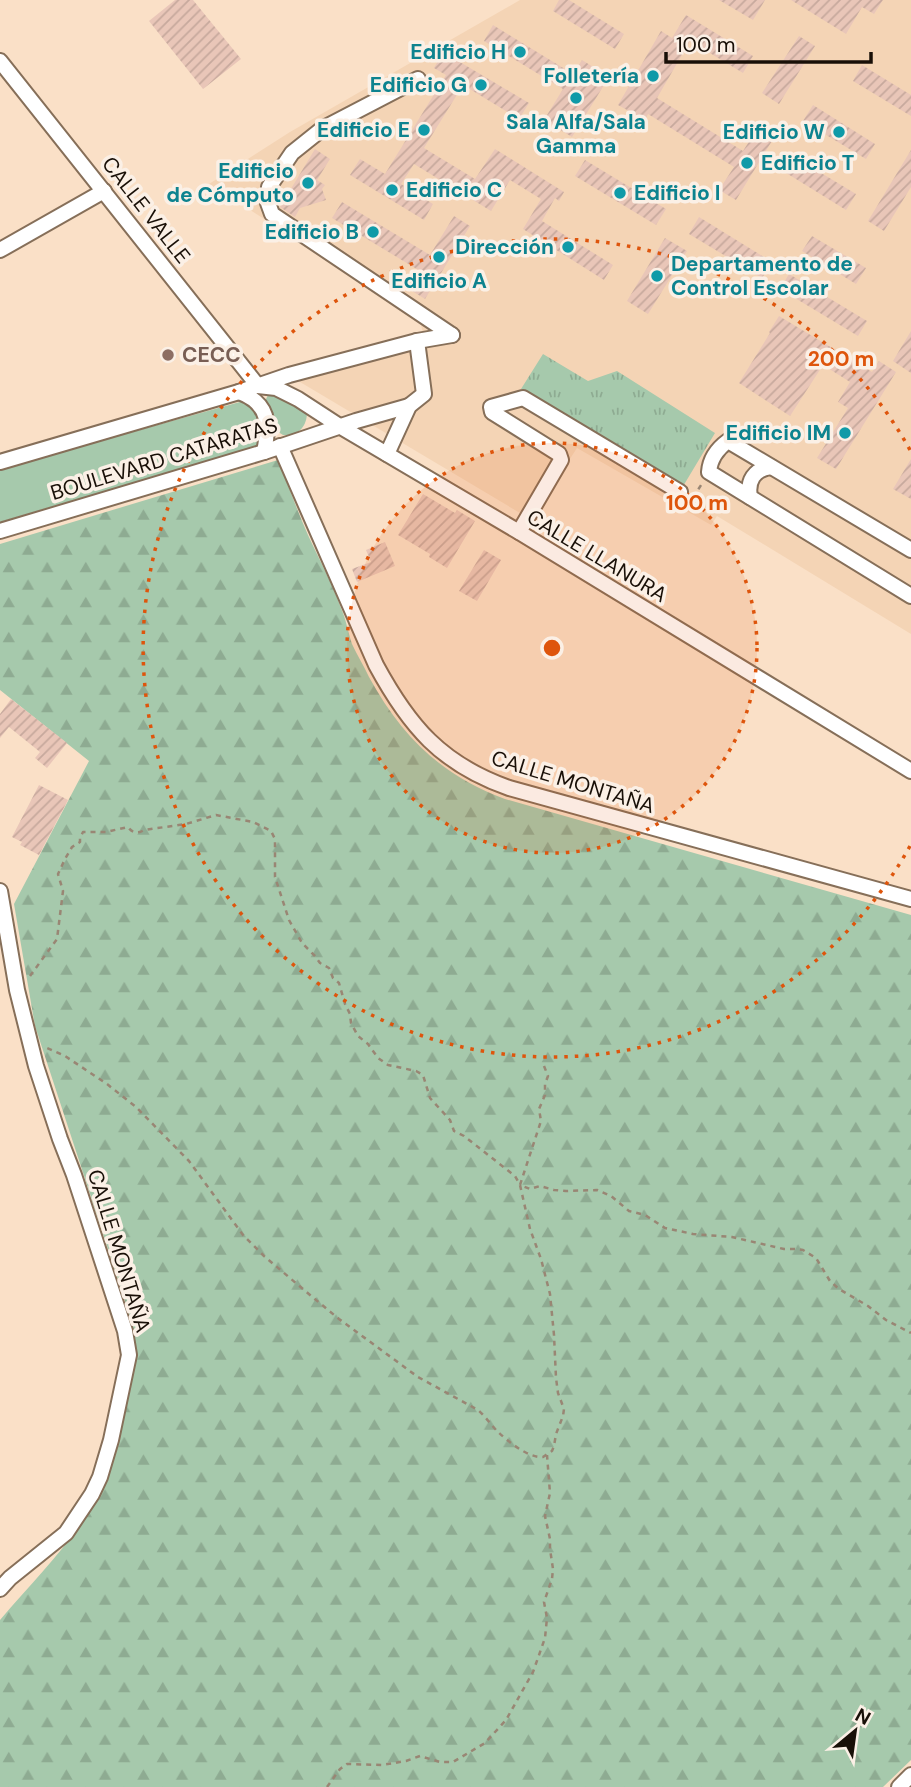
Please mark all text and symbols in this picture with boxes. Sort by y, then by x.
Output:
scale bar [666,21,871,65]
text: 100 m [676,31,736,59]
place label: Edificio H [410,38,506,66]
marker: Edificio H [512,44,528,60]
place label: Folletería [543,62,639,90]
marker: Folletería [645,68,661,84]
place label: Edificio G [370,71,467,99]
marker: Edificio G [473,77,489,93]
marker: Sala Alfa/Sala Gamma [568,90,584,106]
place label: Sala Alfa/Sala Gamma [506,108,646,160]
place label: Edificio E [317,116,410,144]
place label: Edificio W [723,118,825,146]
marker: Edificio E [416,122,432,138]
marker: Edificio W [831,124,847,140]
place label: Edificio T [761,149,854,177]
street label: CALLE VALLE [96,151,196,269]
marker: Edificio T [739,155,755,171]
place label: Edificio de Cómputo [166,157,294,209]
marker: Edificio de Cómputo [300,175,316,191]
place label: Edificio C [406,176,502,204]
place label: Edificio I [634,179,721,207]
marker: Edificio C [384,182,400,198]
marker: Edificio I [612,185,628,201]
place label: Edificio B [265,218,359,246]
marker: Edificio B [365,224,381,240]
place label: Dirección [455,233,554,261]
marker: Dirección [560,239,576,255]
marker: Edificio A [431,249,447,265]
place label: Departamento de Control Escolar [671,250,853,302]
place label: Edificio A [391,267,487,295]
marker: Departamento de Control Escolar [649,268,665,284]
place label: CECC [182,341,241,369]
text: 200 m [808,345,874,373]
marker: CECC [160,347,176,363]
street label: BOULEVARD CATARATAS [47,411,281,507]
place label: Edificio IM [726,419,831,447]
marker: Edificio IM [837,425,853,441]
text: 100 m [666,489,728,517]
street label: CALLE LLANURA [522,503,672,609]
centre of rings [540,636,564,660]
street label: CALLE MONTAÑA [488,744,658,820]
street label: CALLE MONTAÑA [81,1166,157,1336]
north arrow [820,1696,890,1766]
text: N [851,1702,875,1731]

